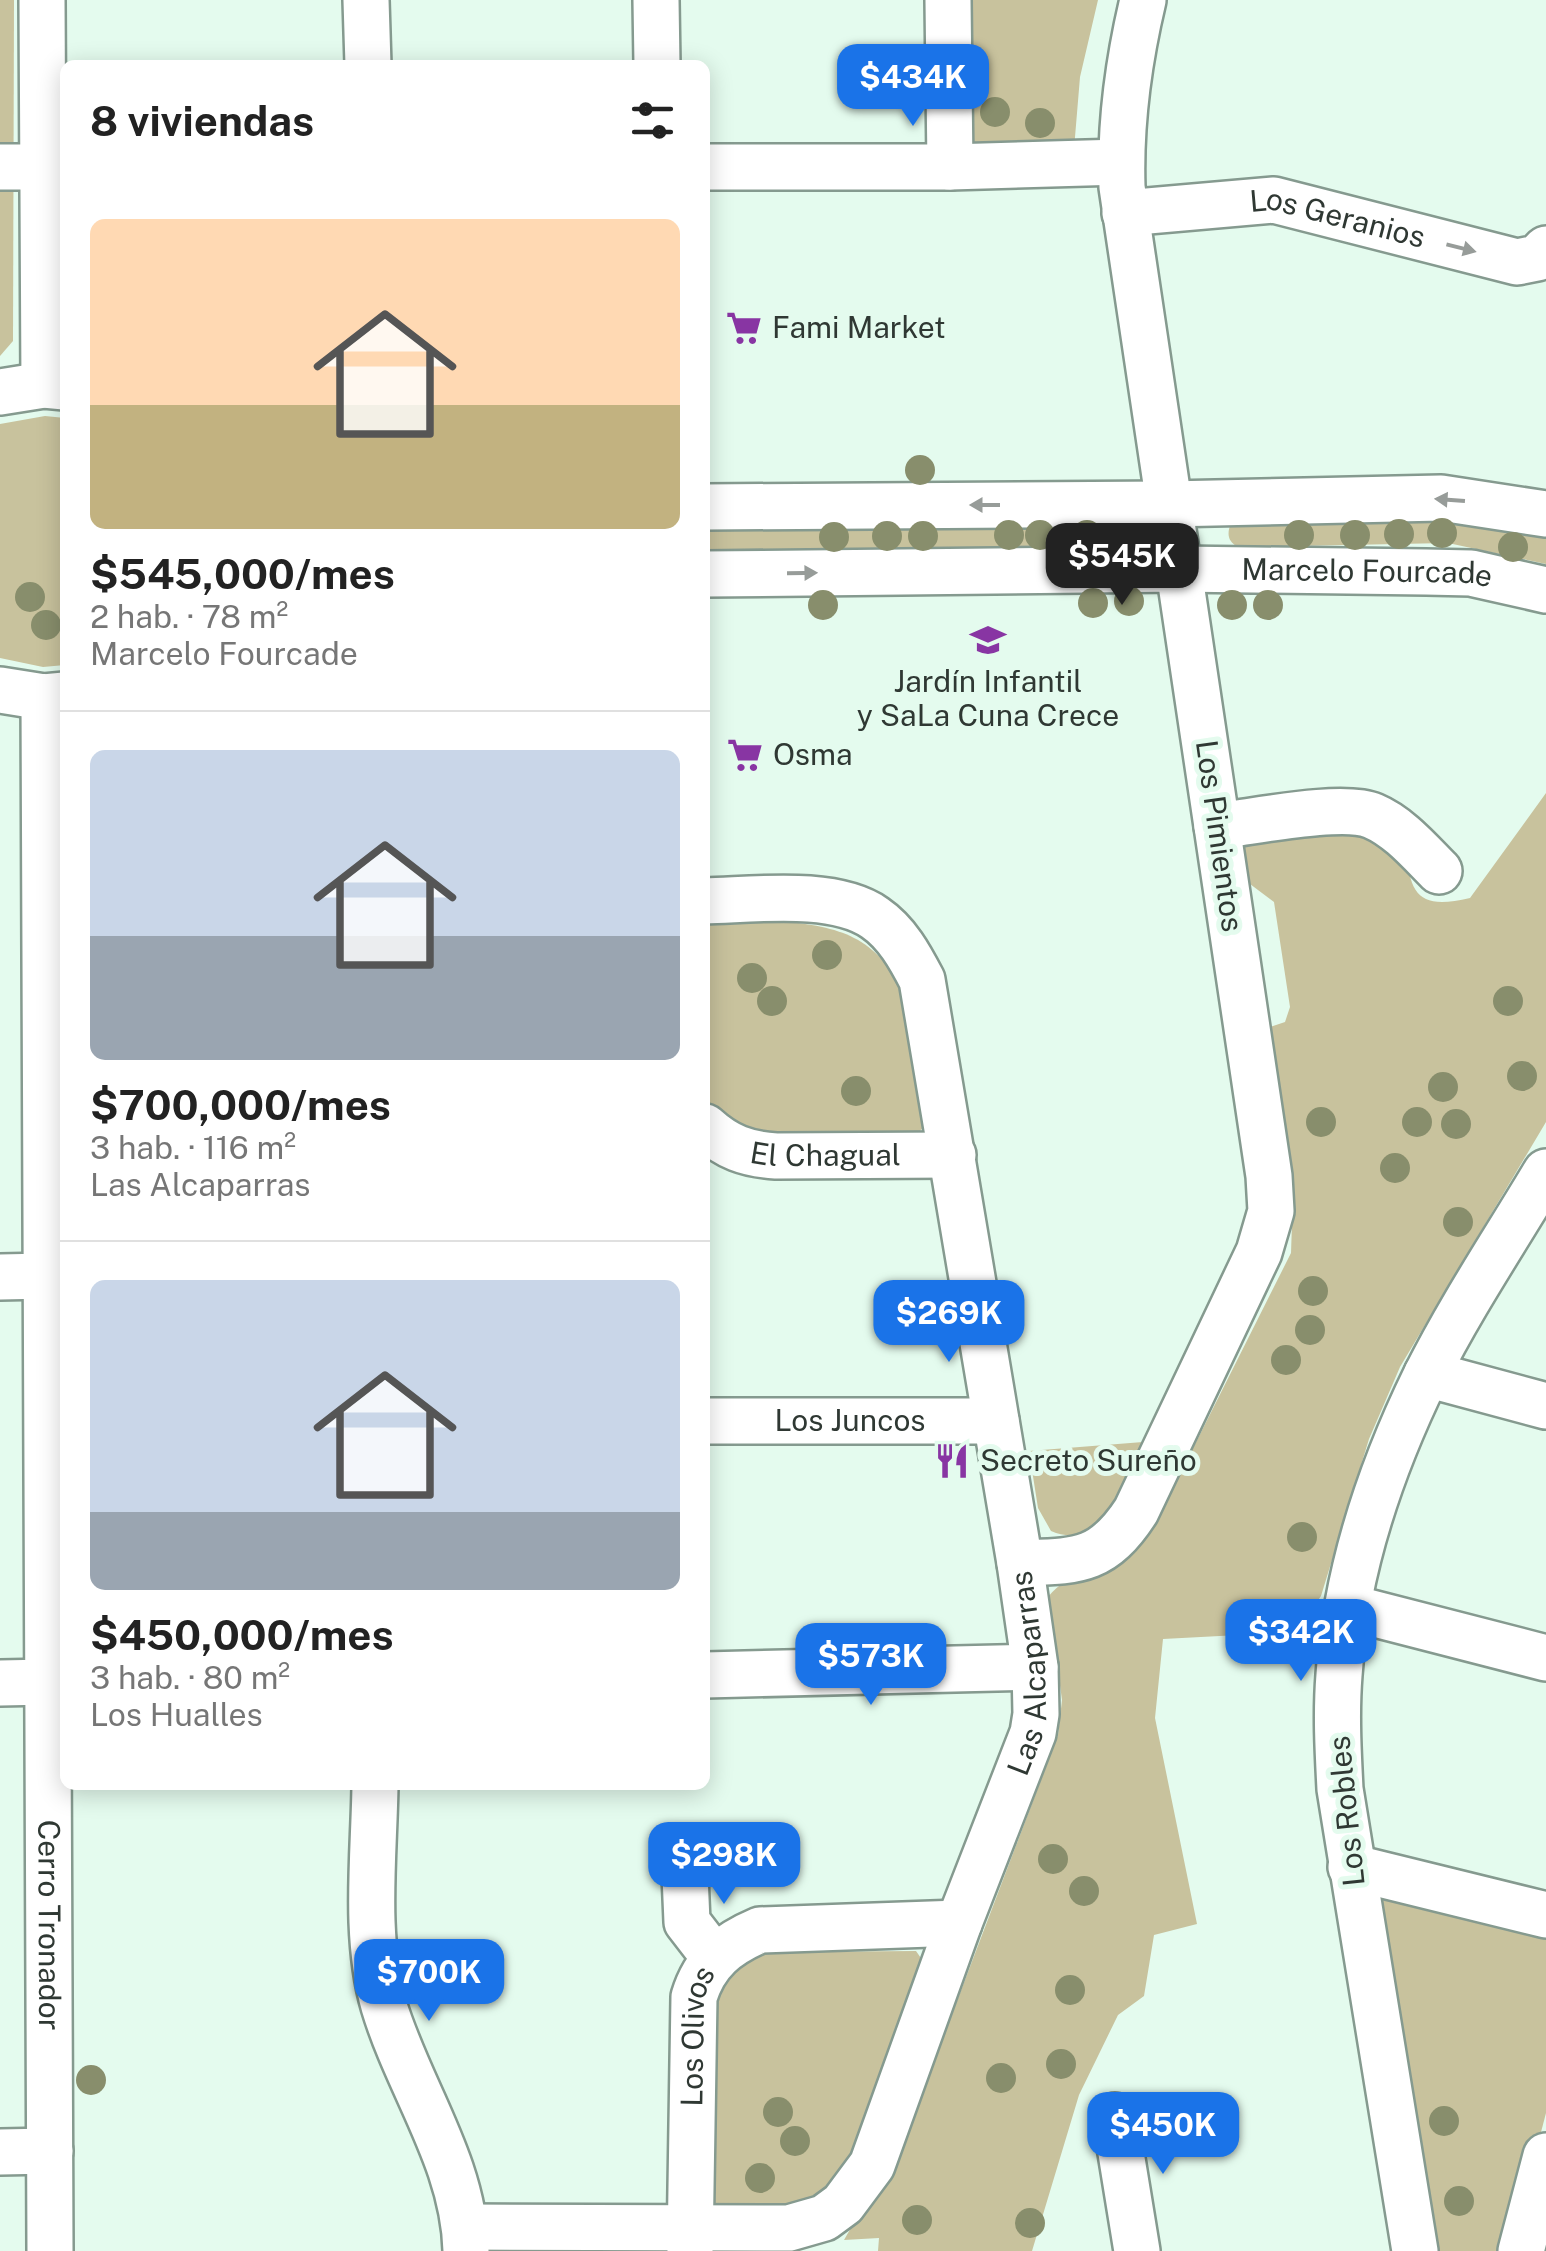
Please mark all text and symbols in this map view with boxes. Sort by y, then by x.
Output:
pin: $434K [843,44,983,129]
text: $434K [859,58,967,95]
icon: filters [625,93,680,148]
text: 8 viviendas [90,96,314,145]
street label: Los Geranios [1248,180,1429,255]
one-way arrow [1446,241,1477,256]
icon: home [295,284,475,464]
supermarket icon: Fami Market [725,309,763,347]
place label: Fami Market [772,309,946,345]
one-way arrow [1433,491,1465,507]
one-way arrow [968,497,1000,513]
pin: $545K [1052,523,1192,608]
text: $545K [1068,537,1176,574]
text: $545,000/mes [90,549,395,598]
street label: Marcelo Fourcade [1241,551,1496,594]
one-way arrow [787,565,819,581]
text: 2 hab. · 78 m² [90,598,288,635]
school or university icon: Jardín Infantil y SaLa Cuna Crece [969,621,1007,659]
text: Marcelo Fourcade [90,635,358,672]
place label: Jardín Infantil y SaLa Cuna Crece [857,663,1119,733]
supermarket icon: Osma [726,736,764,774]
place label: Osma [773,736,853,772]
street label: Los Pimientos [1189,738,1251,934]
icon: home [295,815,475,995]
text: $700,000/mes [90,1080,391,1129]
text: 3 hab. · 116 m² [90,1129,296,1166]
street label: El Chagual [748,1134,901,1173]
text: Las Alcaparras [90,1166,311,1203]
pin: $269K [879,1280,1019,1365]
text: $269K [895,1294,1003,1331]
icon: home [295,1345,475,1525]
street label: Los Juncos [775,1402,925,1438]
restaurant icon: Secreto Sureño [933,1442,971,1480]
place label: Secreto Sureño [980,1442,1197,1478]
street label: Las Alcaparras [999,1569,1053,1780]
pin: $342K [1231,1599,1371,1684]
text: $450,000/mes [90,1610,394,1659]
text: $342K [1247,1613,1355,1650]
pin: $573K [801,1623,941,1708]
text: $573K [817,1637,925,1674]
text: 3 hab. · 80 m² [90,1659,290,1696]
text: Los Hualles [90,1696,263,1733]
street label: Los Robles [1320,1734,1372,1888]
street label: Cerro Tronador [31,1820,68,2030]
pin: $298K [654,1822,794,1907]
text: $298K [670,1836,778,1873]
pin: $700K [359,1939,499,2024]
text: $700K [376,1953,482,1990]
street label: Los Olivos [673,1959,722,2107]
pin: $450K [1093,2092,1233,2177]
text: $450K [1109,2106,1217,2143]

